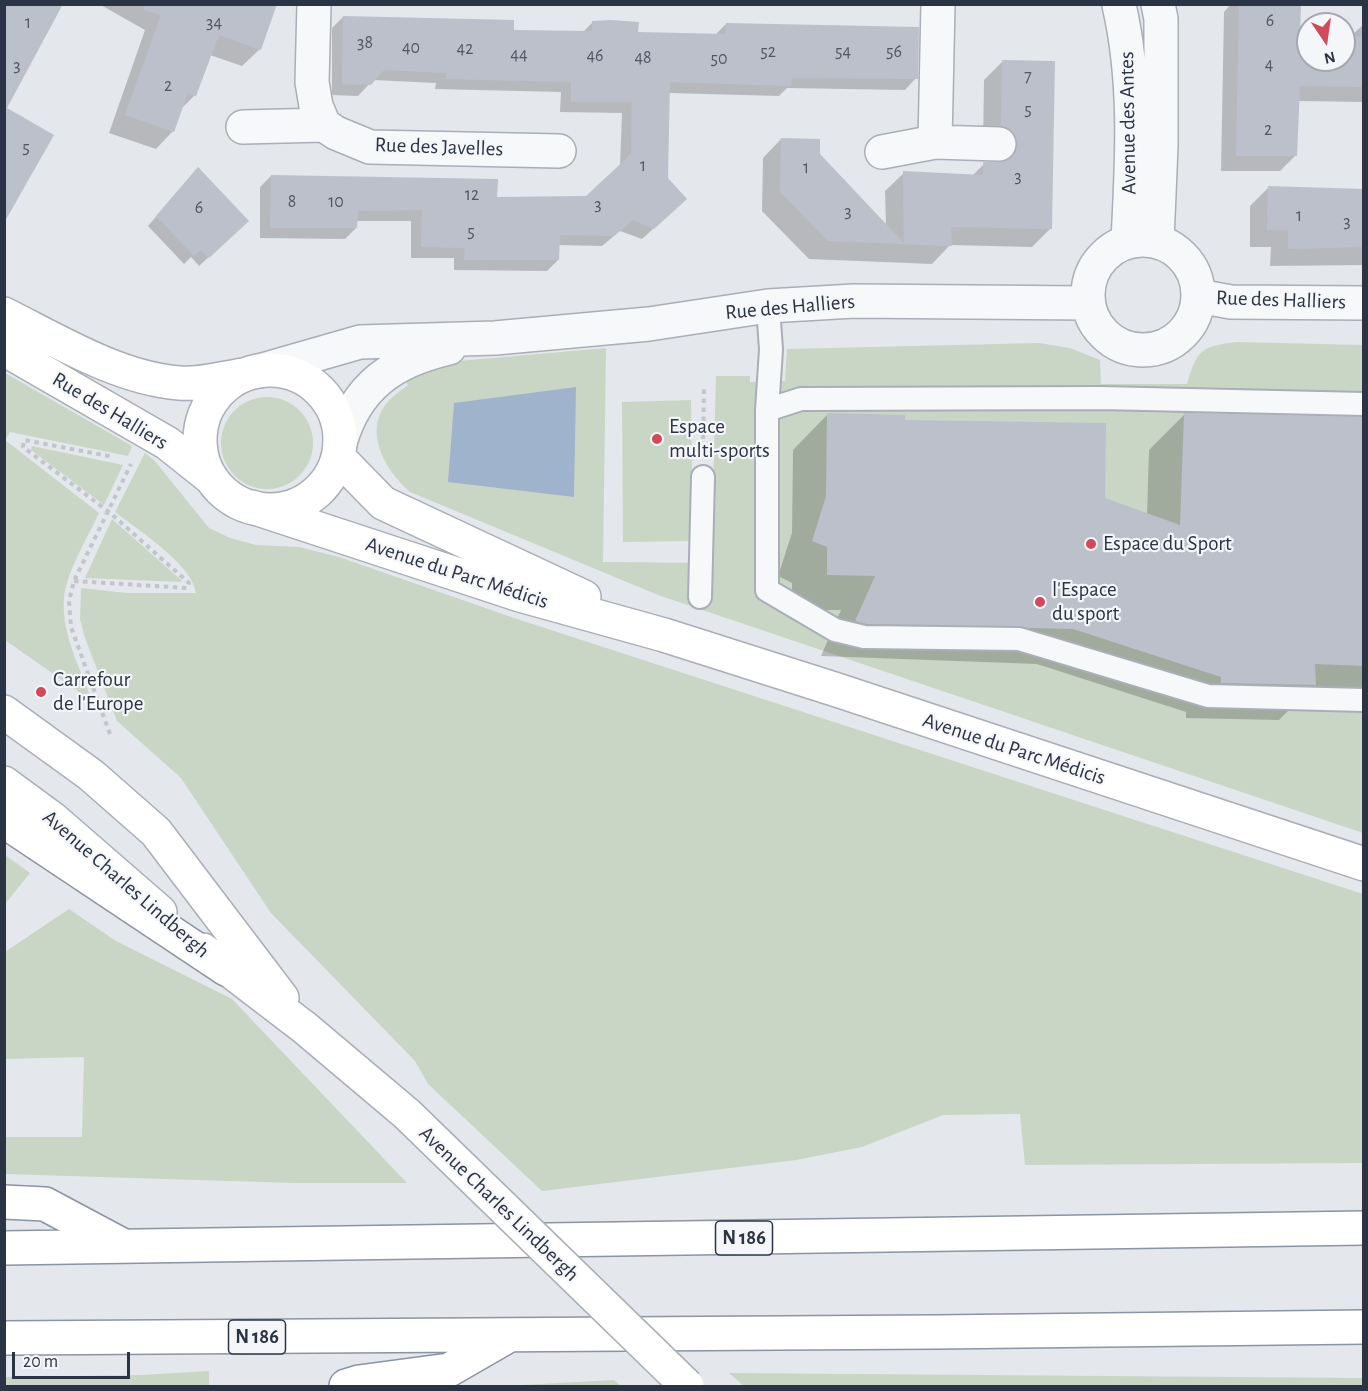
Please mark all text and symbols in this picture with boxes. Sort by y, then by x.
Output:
house number: 6 [1266,10,1274,32]
house number: 1 [25,12,31,34]
house number: 34 [206,12,222,34]
north arrow [1296,12,1356,72]
house number: 38 [357,32,373,54]
house number: 40 [402,37,420,59]
house number: 42 [457,38,473,60]
house number: 52 [760,41,776,63]
house number: 54 [835,41,851,63]
house number: 56 [886,41,902,63]
house number: 44 [510,44,528,66]
house number: 46 [586,45,604,67]
house number: 48 [634,47,652,69]
house number: 50 [710,48,728,70]
text: N [1322,49,1337,67]
street label: Avenue des Antes [1114,51,1142,195]
house number: 4 [1265,54,1273,76]
house number: 3 [13,55,21,77]
house number: 7 [1024,66,1032,88]
house number: 2 [164,75,172,97]
house number: 5 [1024,99,1032,121]
house number: 2 [1264,119,1272,141]
street label: Rue des Javelles [374,132,504,162]
house number: 5 [22,137,30,159]
house number: 1 [640,155,646,177]
house number: 1 [803,157,809,179]
house number: 3 [1014,166,1022,188]
house number: 12 [465,184,479,206]
house number: 8 [288,191,296,213]
house number: 10 [328,191,344,213]
house number: 3 [594,194,602,216]
house number: 6 [195,197,203,219]
house number: 3 [844,201,852,223]
house number: 1 [1296,205,1302,227]
house number: 3 [1343,211,1351,233]
house number: 5 [467,221,475,243]
street label: Rue des Halliers [1215,285,1347,315]
street label: Rue des Halliers [724,289,856,325]
street label: Rue des Halliers [48,367,172,455]
place label: Espace multi-sports [669,414,770,464]
marker: Espace multi-sports [650,432,664,446]
place label: Espace du Sport [1103,531,1232,557]
street label: Avenue du Parc Médicis [362,532,552,614]
marker: Espace du Sport [1084,537,1098,551]
place label: l'Espace du sport [1052,577,1119,627]
marker: l'Espace du sport [1033,595,1047,609]
place label: Carrefour de l'Europe [53,667,143,717]
marker: Carrefour de l'Europe [34,685,48,699]
street label: Avenue du Parc Médicis [919,708,1109,790]
street label: Avenue Charles Lindbergh [37,805,215,963]
street label: Avenue Charles Lindbergh [414,1121,584,1287]
road number: N 186 [716,1221,772,1255]
road number: N 186 [228,1320,286,1354]
scale bar [15,1340,134,1378]
text: 20 m [23,1353,58,1371]

